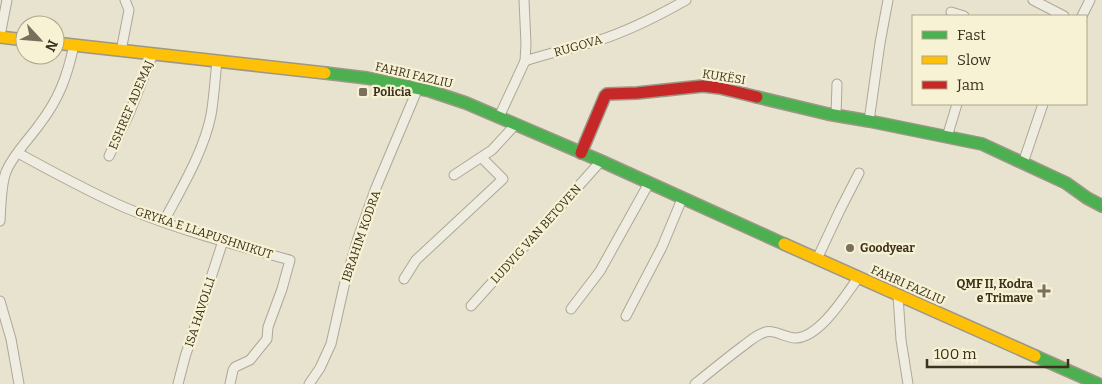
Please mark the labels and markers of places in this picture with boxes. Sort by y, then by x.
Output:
place label: Policia [373,85,411,99]
marker: Policia [357,86,369,98]
place label: Goodyear [860,241,915,255]
marker: Goodyear [844,242,856,254]
place label: QMF II, Kodra e Trimave [957,277,1033,305]
marker: QMF II, Kodra e Trimave [1037,284,1051,298]

